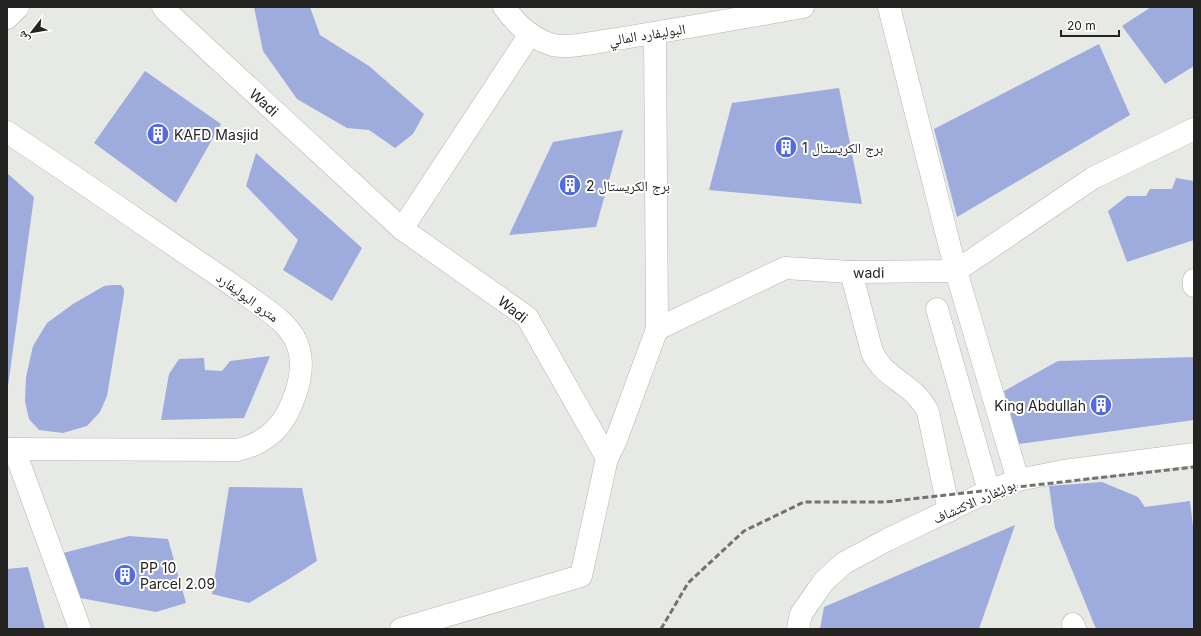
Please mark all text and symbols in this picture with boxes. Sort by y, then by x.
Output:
north arrow [12,12,52,52]
scale bar [1061,12,1119,38]
text: 20 m [1067,18,1096,33]
street label: البوليفارد المالي [608,20,687,52]
text: ش [14,28,33,46]
street label: Wadi [247,85,282,119]
building icon: KAFD Masjid [145,121,171,147]
place label: KAFD Masjid [174,126,259,143]
building icon: برج الكريستال 1 [773,134,799,160]
place label: برج الكريستال 1 [802,139,884,158]
building icon: برج الكريستال 2 [557,172,583,198]
place label: برج الكريستال 2 [586,177,670,196]
street label: wadi [853,263,884,280]
street label: مترو البوليفارد [213,269,282,326]
street label: Wadi [495,292,531,326]
building icon: King Abdullah [1088,392,1114,418]
place label: King Abdullah [994,397,1086,414]
street label: بوليفارد الاكتشاف [930,475,1018,528]
place label: PP 10 Parcel 2.09 [140,559,215,592]
building icon: PP 10 Parcel 2.09 [112,562,138,588]

